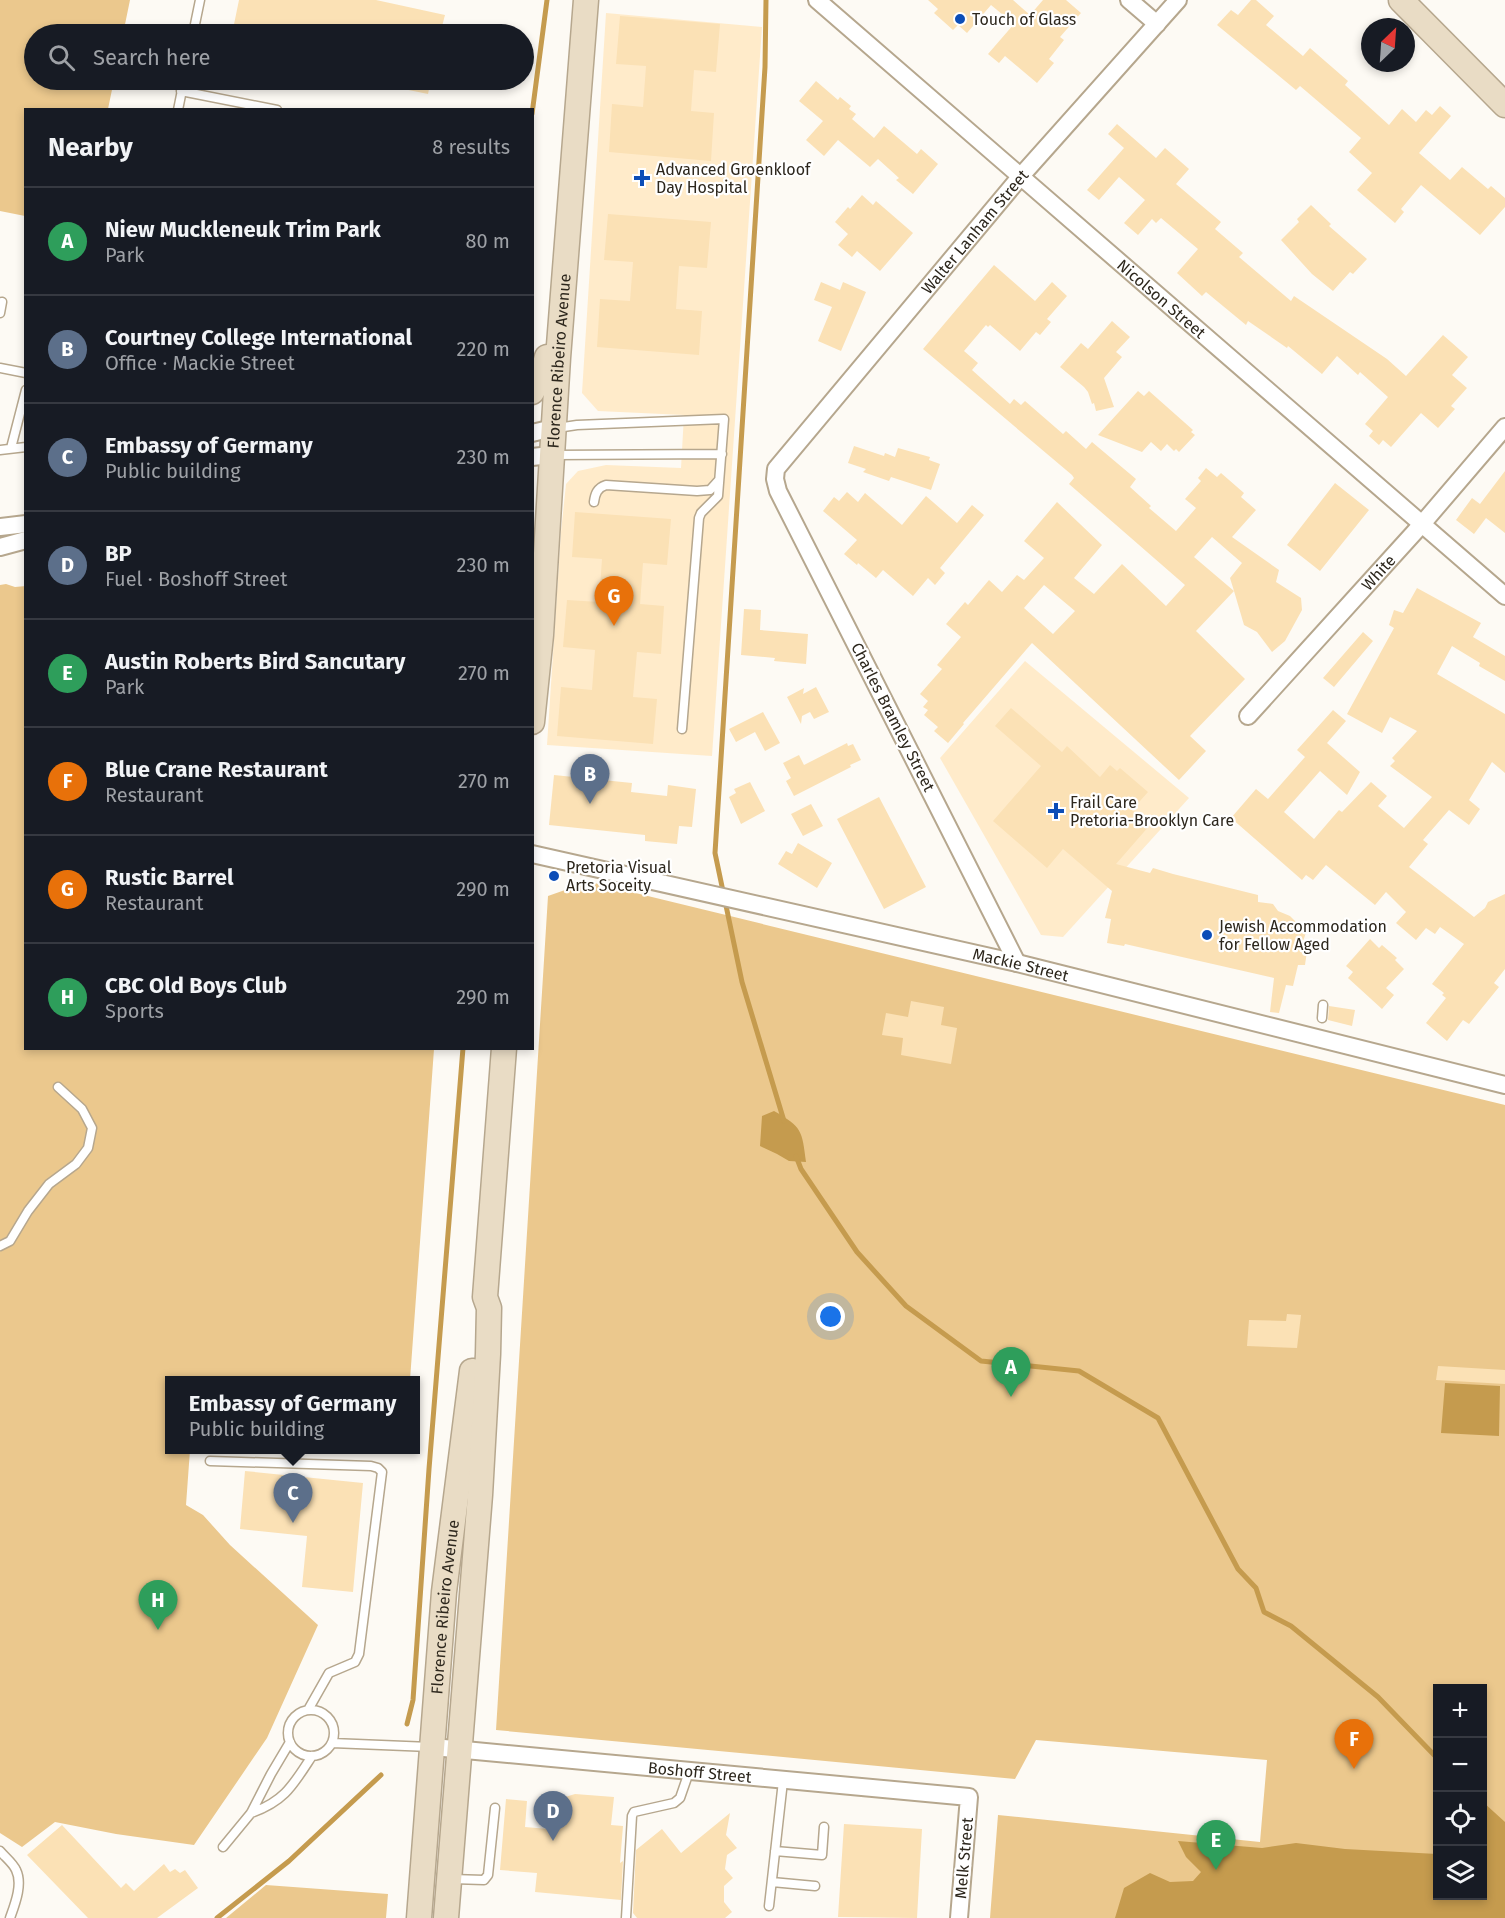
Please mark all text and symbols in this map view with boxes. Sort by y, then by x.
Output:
place label: Touch of Glass [972,10,1076,29]
marker: Touch of Glass [953,12,967,26]
north arrow [1361,18,1415,72]
search box [24,24,534,90]
icon: search [45,41,78,74]
text: Search here [93,44,211,71]
text: Nearby [48,132,133,163]
text: 8 results [432,135,510,159]
place label: Advanced Groenkloof Day Hospital [656,160,812,197]
street label: Walter Lanham Street [917,165,1032,298]
marker: Advanced Groenkloof Day Hospital [633,169,651,187]
text: Niew Muckleneuk Trim Park [105,216,381,243]
text: A [62,229,73,253]
text: 80 m [465,229,510,253]
text: Park [105,243,144,267]
street label: Nicolson Street [1114,255,1210,342]
street label: Florence Ribeiro Avenue [543,273,574,449]
text: Courtney College International [105,324,412,351]
text: B [61,337,74,361]
text: 220 m [457,337,510,361]
text: Office · Mackie Street [105,351,295,375]
text: Embassy of Germany [105,432,313,459]
text: C [62,445,73,469]
text: 230 m [457,445,510,469]
text: Public building [105,459,241,483]
text: BP [105,540,132,567]
street label: White [1357,551,1399,594]
text: D [61,553,74,577]
text: 230 m [457,553,510,577]
text: Fuel · Boshoff Street [105,567,287,591]
pin: G [594,576,634,626]
street label: Charles Bramley Street [847,639,939,795]
text: Austin Roberts Bird Sancutary [105,648,405,675]
text: E [62,661,73,685]
text: 270 m [458,661,510,685]
text: Park [105,675,144,699]
pin: B [570,754,610,804]
text: Blue Crane Restaurant [105,756,328,783]
text: F [63,769,72,793]
text: 270 m [458,769,510,793]
text: Restaurant [105,783,203,807]
place label: Frail Care Pretoria-Brooklyn Care [1070,793,1234,830]
marker: Frail Care Pretoria-Brooklyn Care [1047,802,1065,820]
place label: Pretoria Visual Arts Soceity [566,858,672,895]
text: Rustic Barrel [105,864,234,891]
marker: Pretoria Visual Arts Soceity [547,869,561,883]
text: G [61,877,74,901]
text: 290 m [456,877,510,901]
text: Restaurant [105,891,203,915]
place label: Jewish Accommodation for Fellow Aged [1219,917,1387,954]
marker: Jewish Accommodation for Fellow Aged [1200,928,1214,942]
street label: Mackie Street [971,944,1071,985]
text: CBC Old Boys Club [105,972,287,999]
text: H [61,985,74,1009]
text: 290 m [456,985,510,1009]
text: Sports [105,999,164,1023]
your location [816,1302,845,1331]
pin: A [992,1348,1030,1397]
popup [165,1376,420,1454]
text: Embassy of Germany [189,1390,396,1417]
text: Public building [189,1417,324,1441]
pin: C [274,1474,312,1523]
street label: Florence Ribeiro Avenue [427,1519,463,1695]
pin: H [138,1580,178,1630]
map controls [1433,1684,1487,1900]
button: + [1433,1684,1487,1738]
pin: F [1334,1720,1374,1769]
button: − [1433,1738,1487,1792]
street label: Boshoff Street [647,1758,753,1786]
pin: D [534,1792,572,1841]
button: locate [1433,1792,1487,1846]
street label: Melk Street [951,1816,977,1900]
pin: E [1196,1820,1236,1870]
button: layers [1433,1846,1487,1900]

